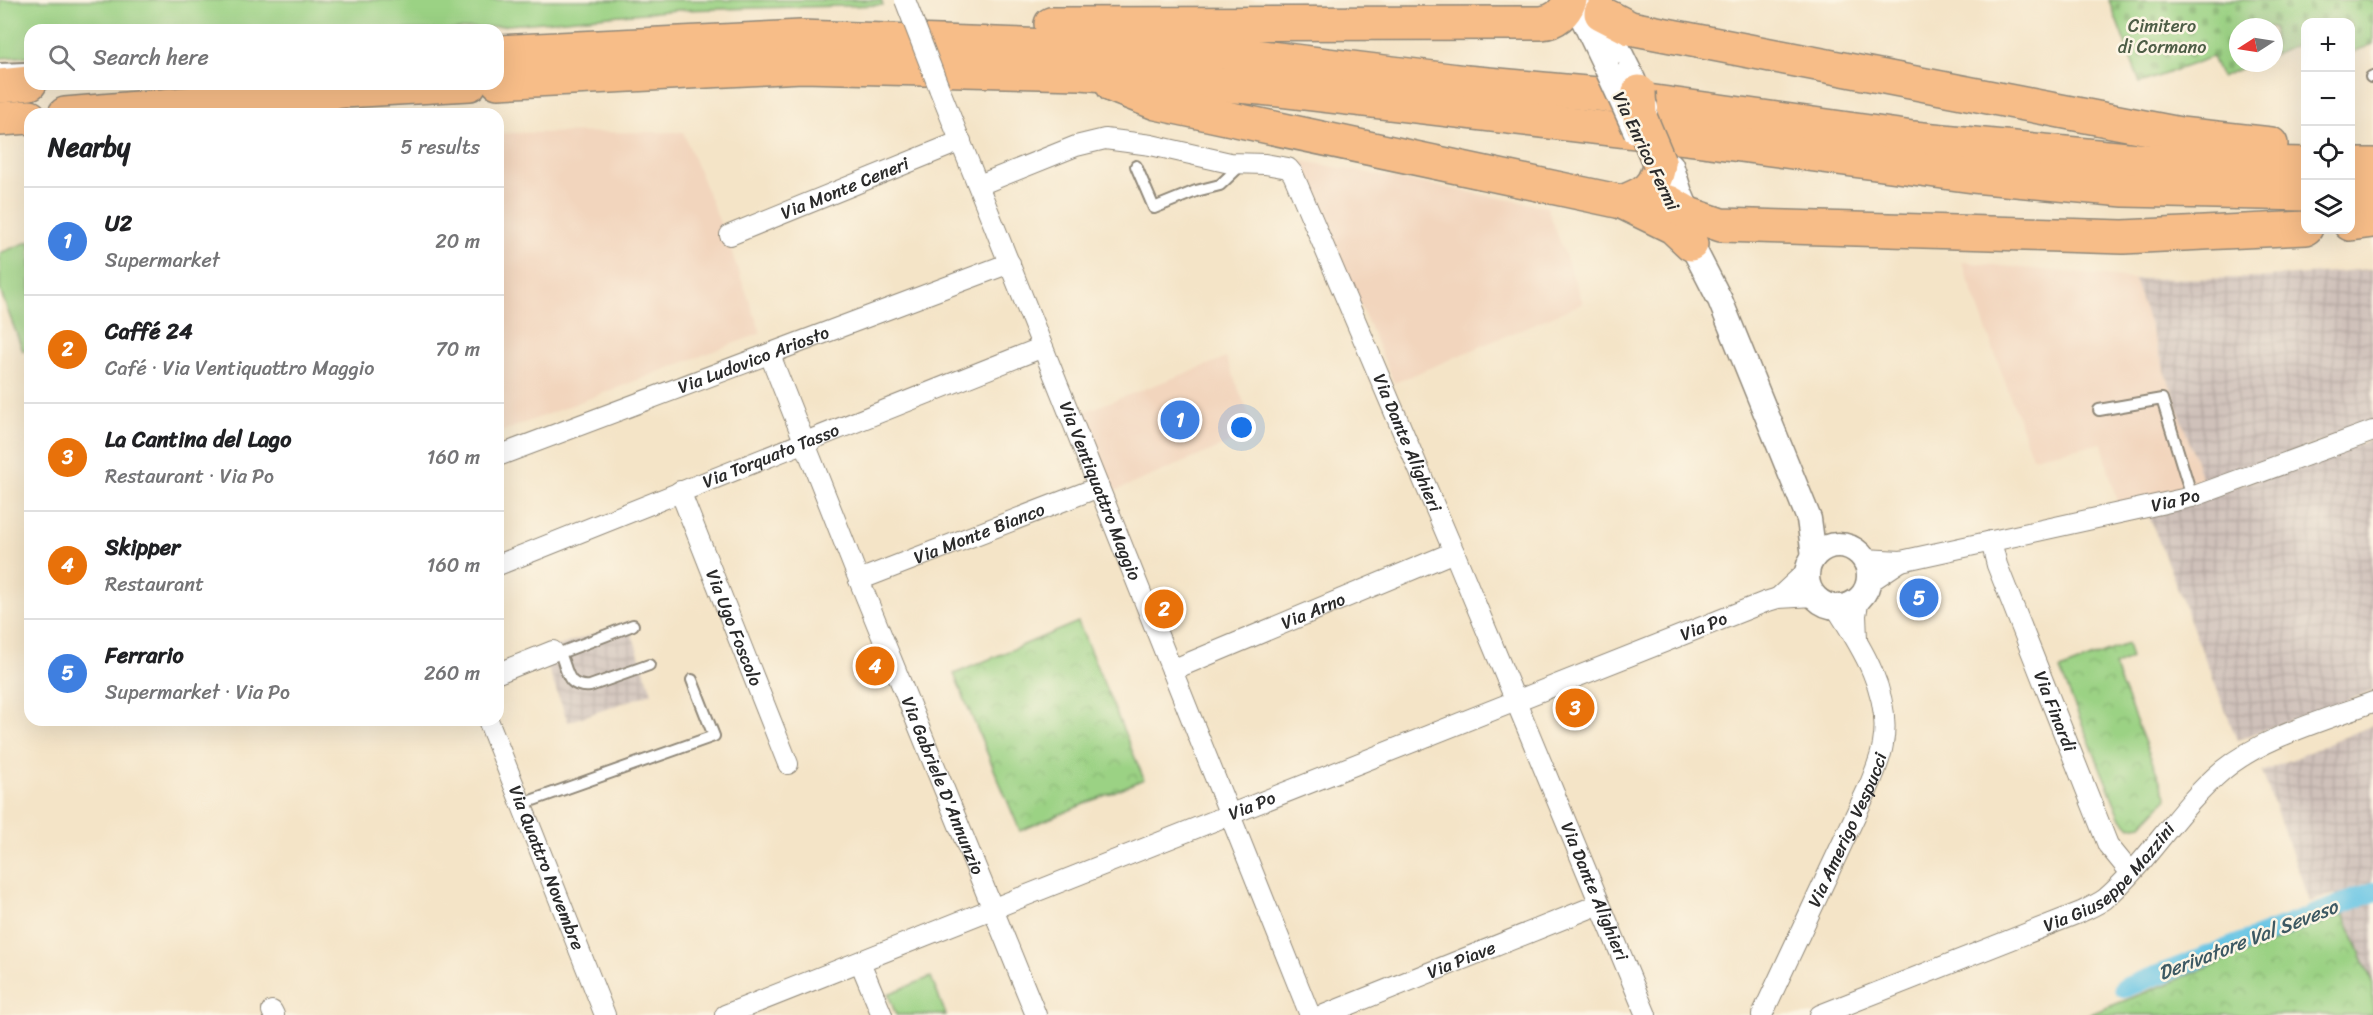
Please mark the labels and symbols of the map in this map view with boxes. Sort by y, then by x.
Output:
park label: Cimitero di Cormano [2118,10,2206,63]
north arrow [2229,18,2283,72]
street label: Via Enrico Fermi [1603,86,1689,217]
street label: Via Monte Ceneri [776,147,915,229]
street label: Via Ludovico Ariosto [673,317,834,403]
street label: Via Dante Alighieri [1364,368,1452,518]
street label: Via Ventiquattro Maggio [1050,396,1151,586]
pin: 1 [1160,398,1200,442]
your location [1227,413,1256,442]
street label: Via Torquato Tasso [698,414,844,498]
street label: Via Po [2148,479,2205,522]
street label: Via Monte Bianco [909,493,1050,573]
street label: Via Ugo Foscolo [696,564,772,691]
pin: 5 [1900,576,1938,620]
street label: Via Arno [1276,583,1350,639]
pin: 2 [1144,586,1184,632]
street label: Via Po [1675,602,1732,650]
pin: 4 [856,644,894,688]
street label: Via Finardi [2024,666,2086,757]
pin: 3 [1556,686,1594,730]
street label: Via Gabriele D'Annunzio [892,691,993,880]
street label: Via Amerigo Vespucci [1798,748,1897,913]
street label: Via Quattro Novembre [499,780,594,955]
street label: Via Po [1223,782,1281,830]
street label: Via Giuseppe Mazzini [2038,815,2184,941]
street label: Via Dante Alighieri [1552,817,1638,967]
water label: Derivatore Val Seveso [2153,889,2344,990]
street label: Via Piave [1422,932,1501,988]

